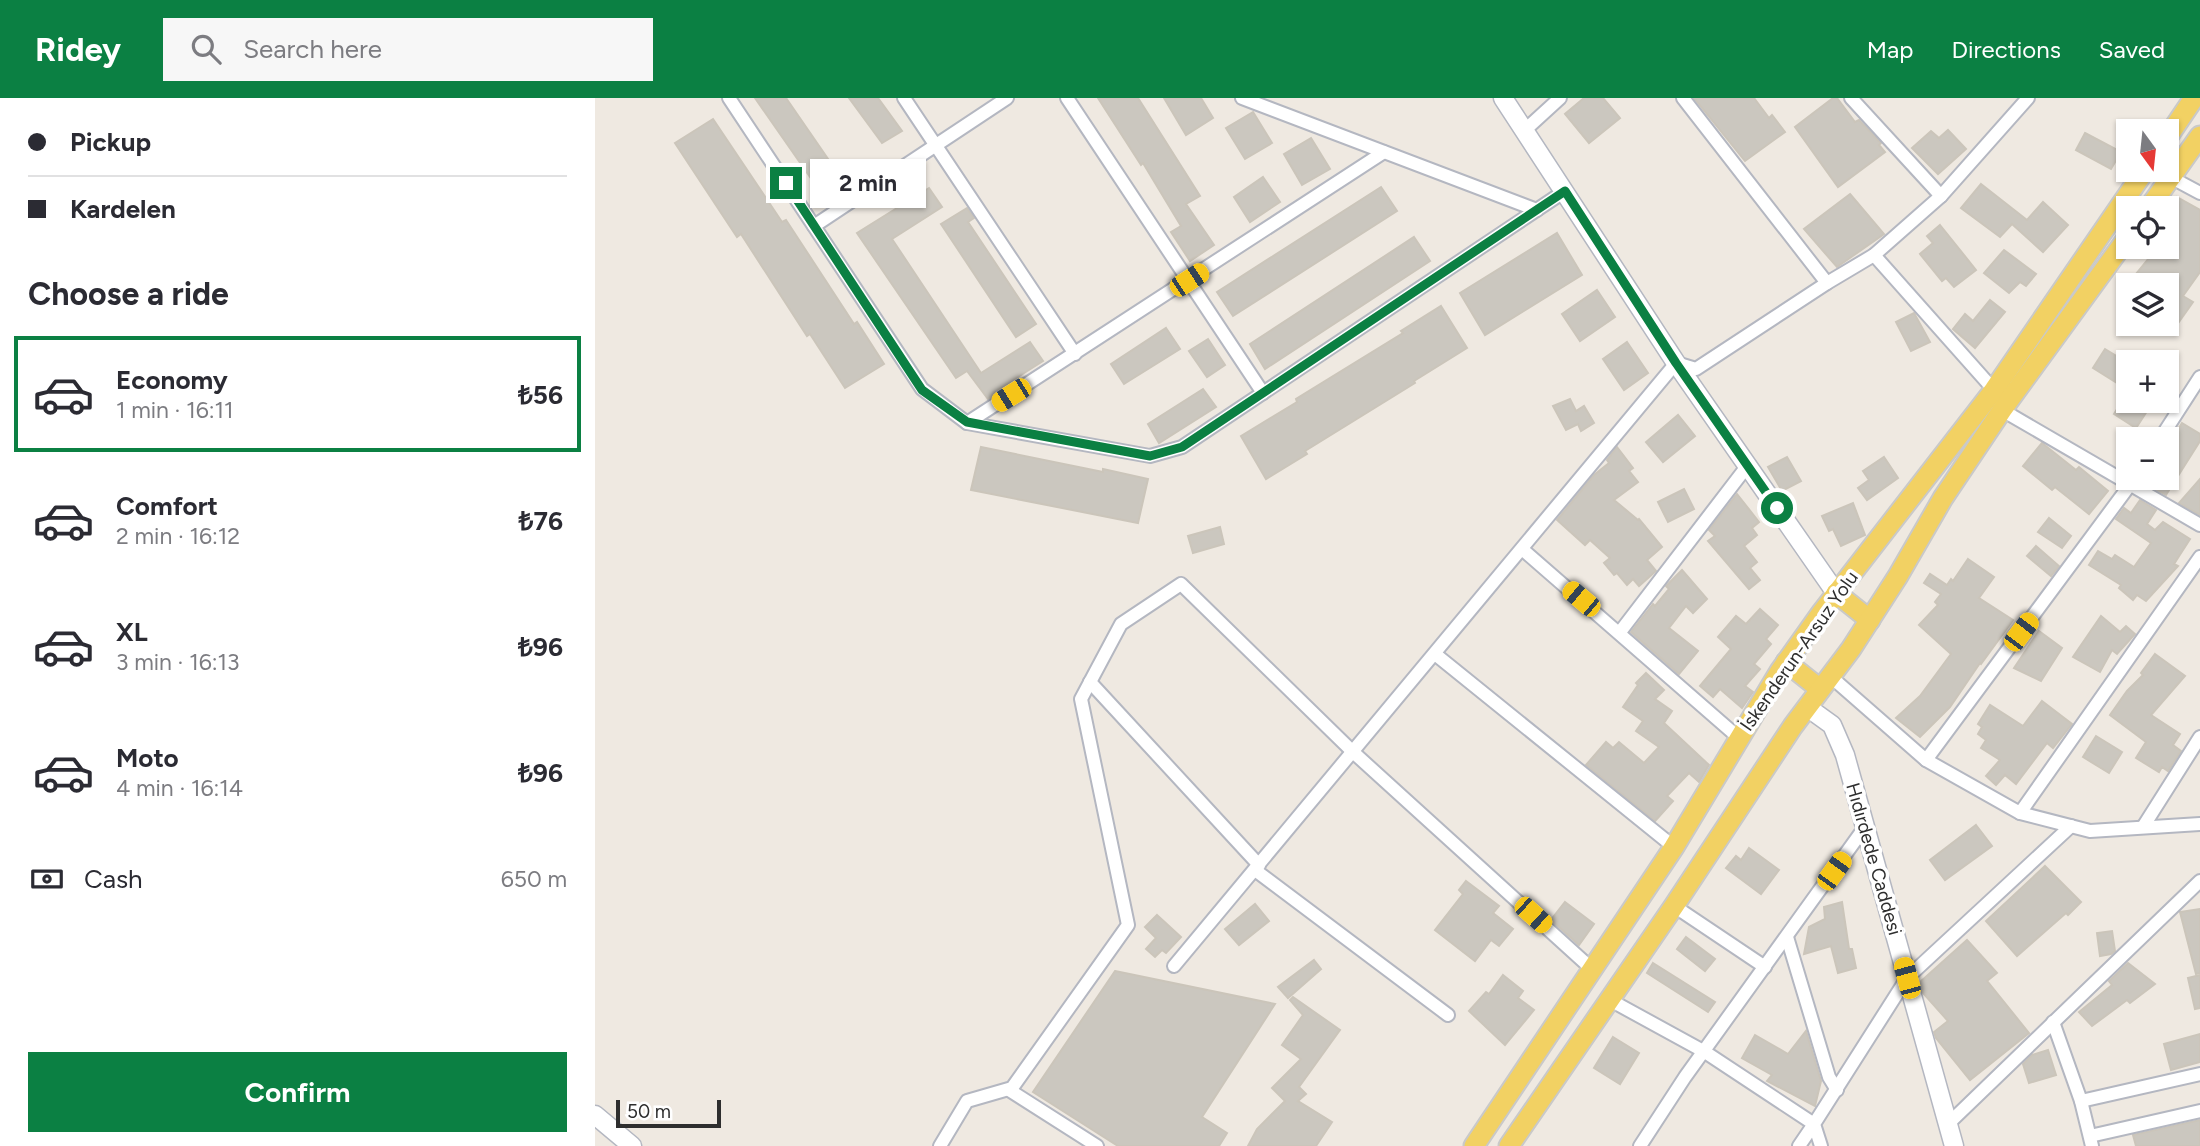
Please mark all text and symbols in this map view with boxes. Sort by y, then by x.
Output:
search box [163,18,653,81]
text: Ridey [35,30,121,69]
icon: search [187,30,225,68]
text: Search here [243,33,382,65]
text: Map [1867,35,1913,64]
text: Directions [1951,35,2061,64]
text: Saved [2099,35,2165,64]
north arrow [2116,119,2179,182]
map controls [2116,119,2179,490]
text: Pickup [70,126,151,158]
callout: 2 min [811,158,926,208]
route end [770,167,802,199]
text: 2 min [839,169,897,197]
text: Kardelen [70,193,176,225]
button: locate [2116,196,2179,259]
car [1166,260,1213,300]
button: layers [2116,273,2179,336]
text: Choose a ride [28,275,229,313]
button: + [2116,350,2179,413]
icon: car [32,363,95,426]
text: Economy [116,364,228,396]
car [988,375,1035,415]
text: ₺56 [518,379,563,411]
text: 1 min · 16:11 [116,396,233,424]
button: − [2116,427,2179,490]
icon: car [32,489,95,552]
text: Comfort [116,490,218,522]
route start [1761,492,1793,524]
text: ₺76 [519,505,563,537]
text: 2 min · 16:12 [116,522,240,550]
street label: İskenderun-Arsuz Yolu [1735,567,1863,735]
car [1559,577,1604,621]
car [2000,609,2043,655]
icon: car [32,615,95,678]
text: XL [116,616,148,648]
text: ₺96 [518,631,563,663]
text: 3 min · 16:13 [116,648,240,676]
icon: car [32,741,95,804]
text: Moto [116,742,179,774]
text: ₺96 [518,757,563,789]
text: 4 min · 16:14 [116,774,243,802]
street label: Hıdırdede Caddesi [1841,780,1907,938]
car [1814,848,1855,894]
icon: cash [28,860,66,898]
text: Cash [84,863,143,895]
text: 650 m [501,865,567,893]
car [1511,893,1556,937]
car [1892,955,1923,1001]
button: Confirm [28,1052,567,1132]
scale bar [616,1097,721,1129]
text: 50 m [627,1100,671,1123]

